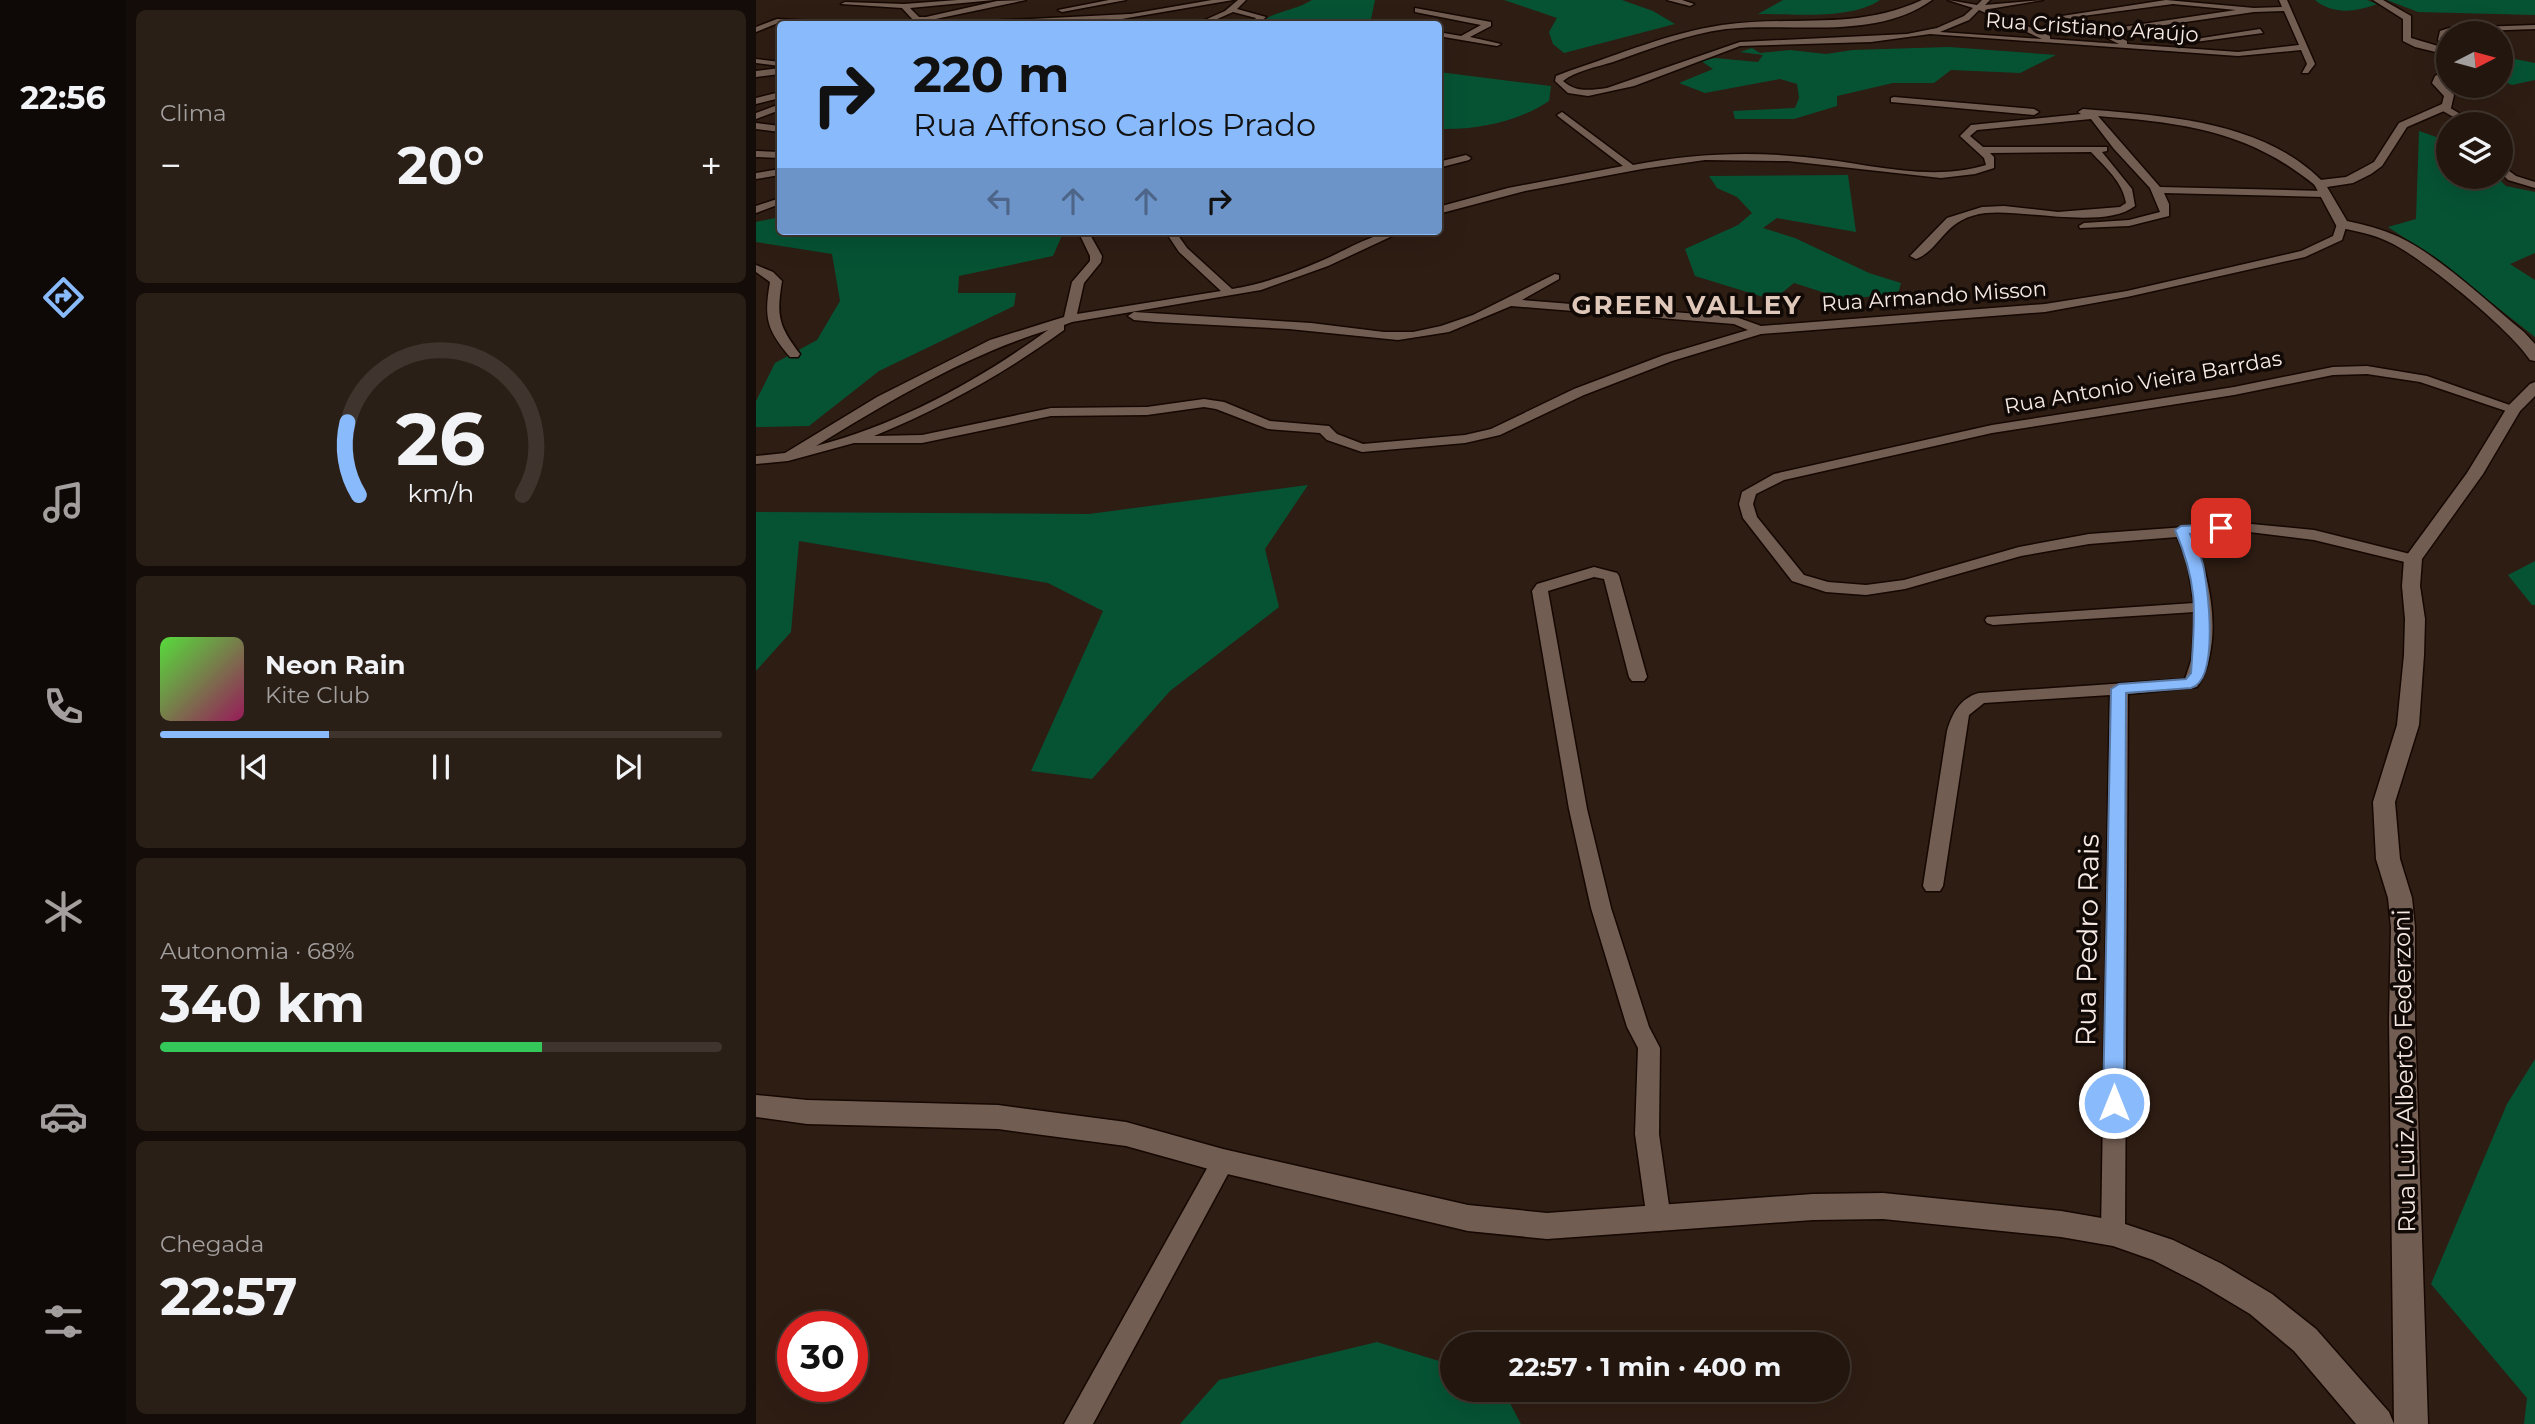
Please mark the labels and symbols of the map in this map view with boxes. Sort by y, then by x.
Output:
street label: Rua Cristiano Araújo [1985,7,2199,47]
north arrow [2436,21,2513,98]
street label: Rua Armando Misson [1820,276,2048,316]
district label: GREEN VALLEY [1572,289,1803,321]
street label: Rua Antonio Vieira Barrdas [2002,345,2284,419]
pin [2191,498,2251,558]
street label: Rua Pedro Rais [2068,834,2106,1046]
street label: Rua Luiz Alberto Federzoni [2387,909,2421,1233]
position arrow [2077,1066,2151,1140]
speed limit sign: 30 [777,1311,868,1402]

